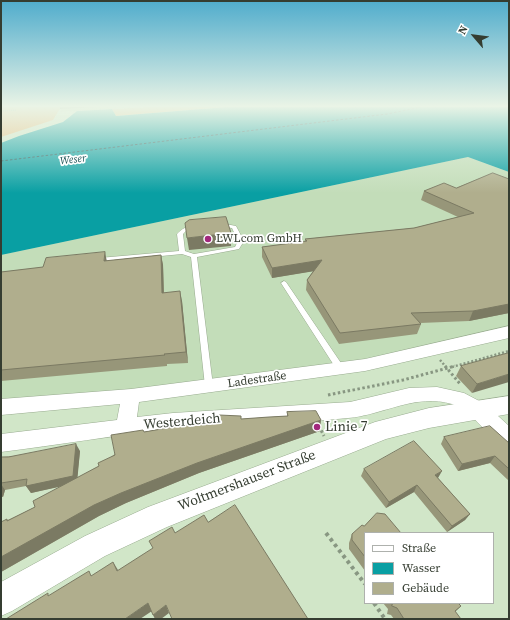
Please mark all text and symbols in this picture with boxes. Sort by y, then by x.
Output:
north arrow [454,16,494,56]
text: N [454,23,471,37]
water label: Weser [59,152,87,168]
place label: LWLcom GmbH [216,232,302,246]
marker: LWLcom GmbH [203,234,213,244]
street label: Ladestraße [227,369,287,391]
street label: Westerdeich [143,410,221,434]
place label: Linie 7 [325,419,368,435]
marker: Linie 7 [312,422,322,432]
street label: Woltmershauser Straße [176,447,318,515]
legend [364,532,494,604]
text: Straße [402,540,436,556]
text: Wasser [402,560,440,576]
text: Gebäude [402,580,449,596]

